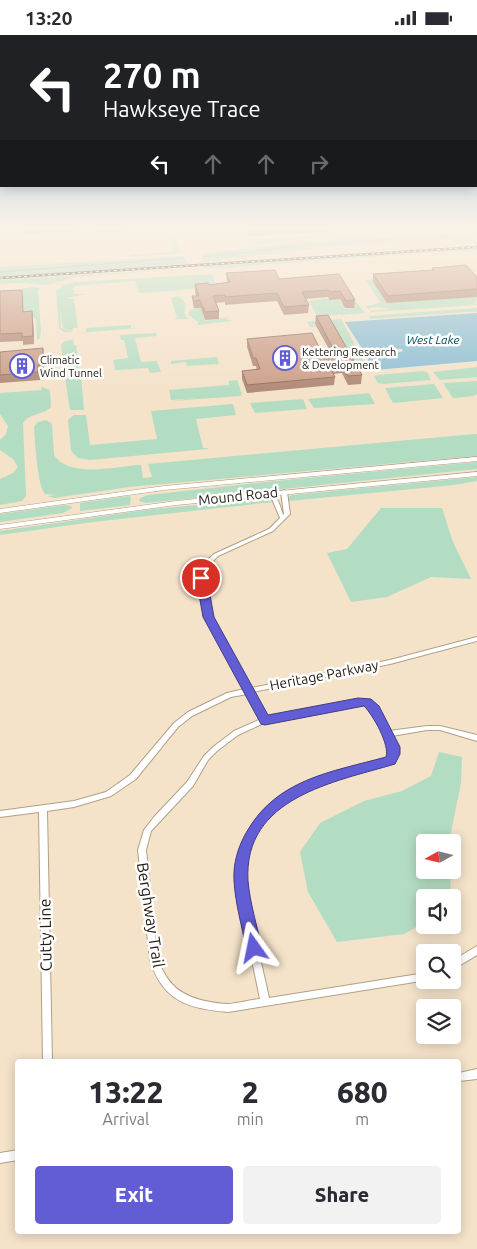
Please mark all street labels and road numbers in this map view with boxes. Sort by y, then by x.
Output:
street label: Mound Road [197,484,279,508]
street label: Heritage Parkway [268,657,380,693]
street label: Berghway Trail [134,861,168,969]
street label: Cutty Line [35,898,55,972]

